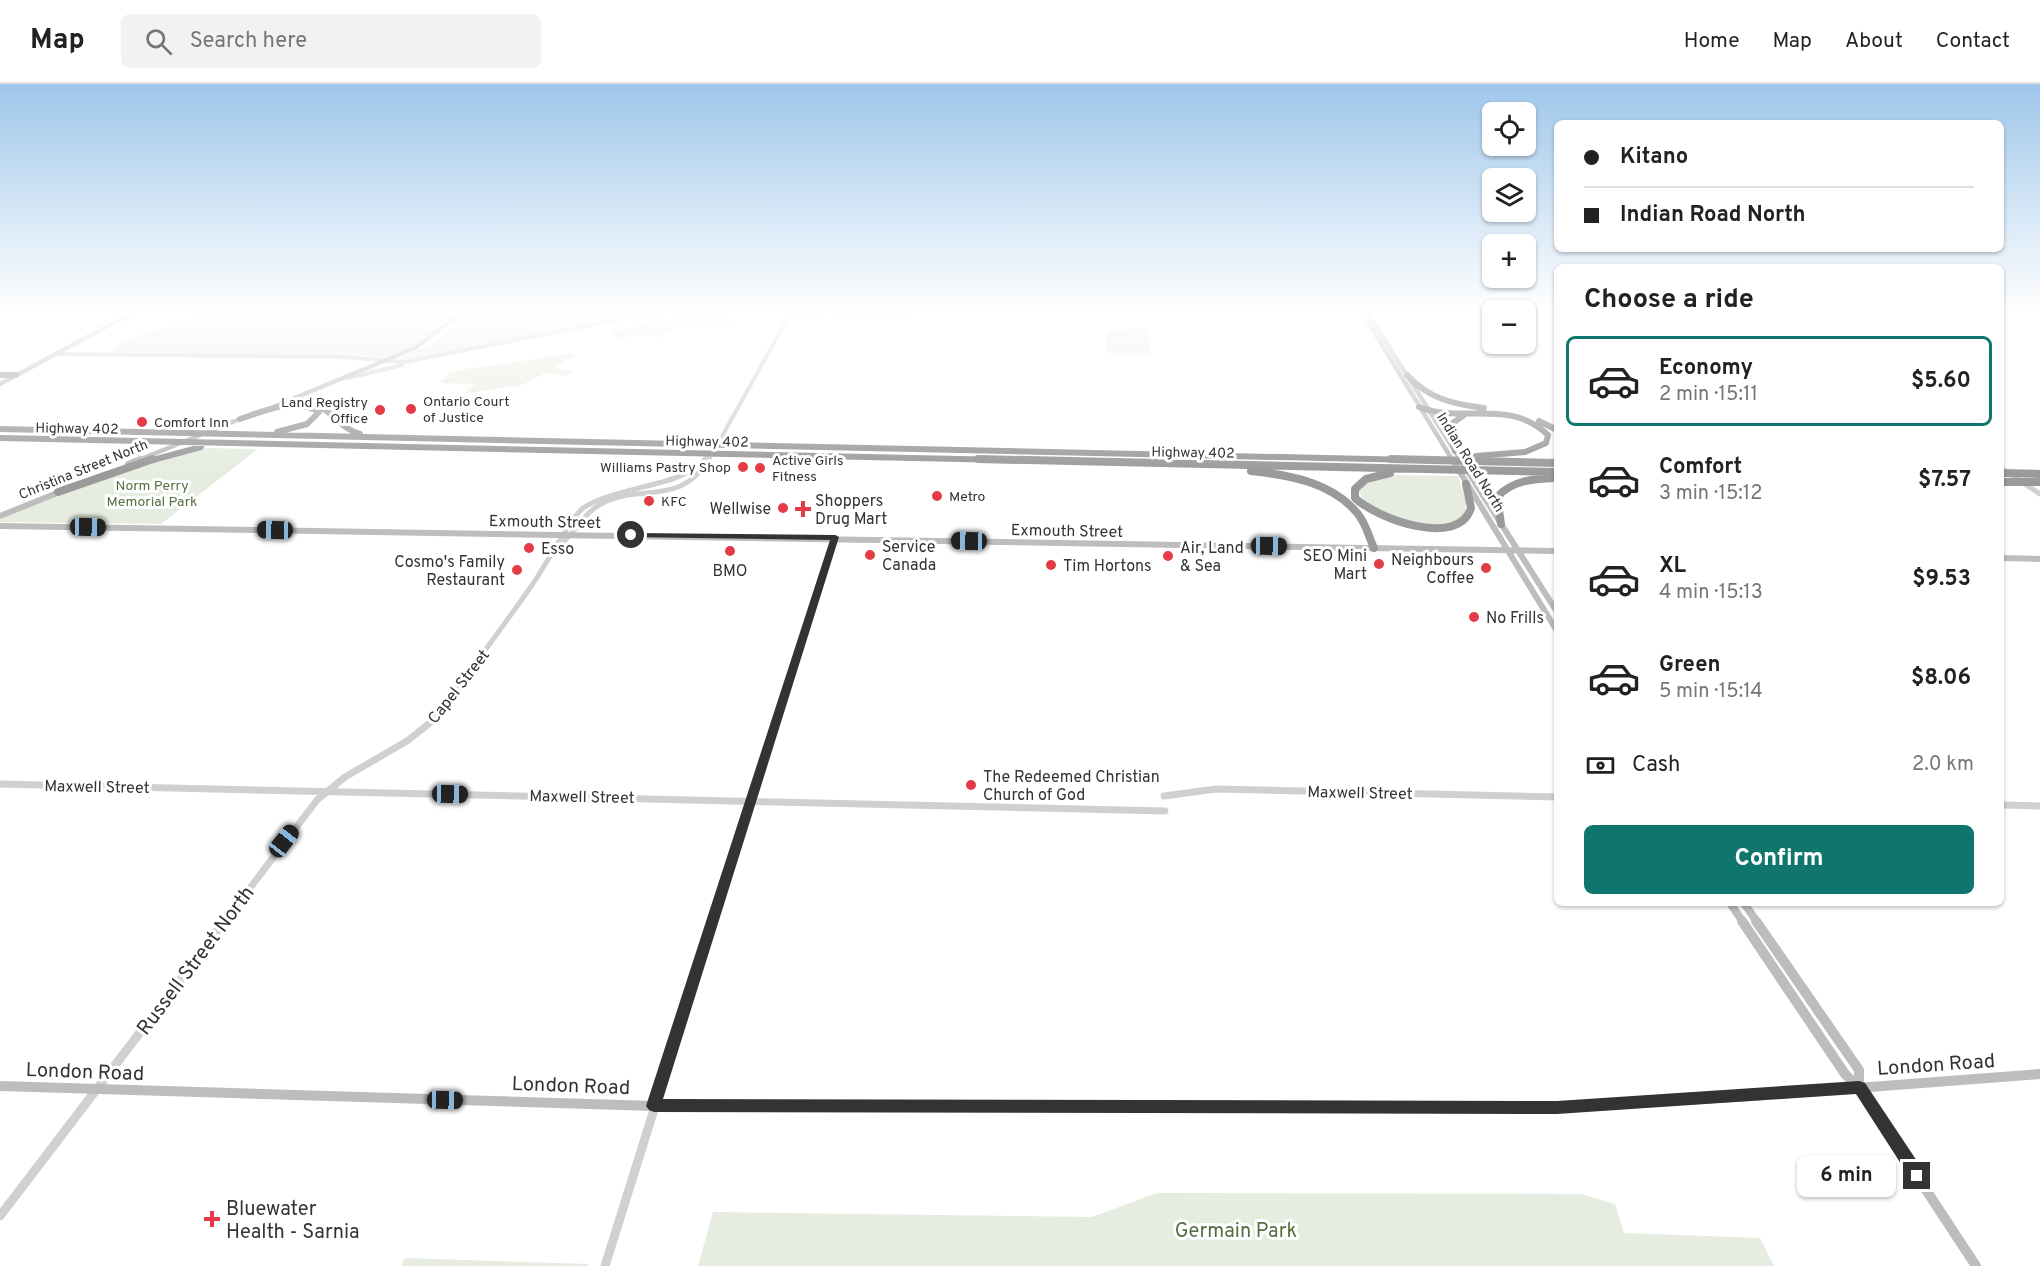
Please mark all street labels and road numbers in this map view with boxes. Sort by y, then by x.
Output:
street label: Indian Road North [1432,410,1507,516]
street label: Highway 402 [35,420,119,439]
street label: Highway 402 [665,433,749,452]
street label: Christina Street North [17,437,151,504]
street label: Highway 402 [1151,444,1235,463]
street label: Exmouth Street [489,512,601,534]
street label: Exmouth Street [1011,521,1123,543]
street label: Capel Street [424,646,495,728]
street label: Maxwell Street [44,777,150,799]
street label: Maxwell Street [1307,783,1413,805]
street label: Maxwell Street [529,787,635,809]
street label: Russell Street North [132,881,261,1041]
street label: London Road [1876,1049,1996,1083]
street label: London Road [25,1058,145,1088]
street label: London Road [511,1072,631,1102]

